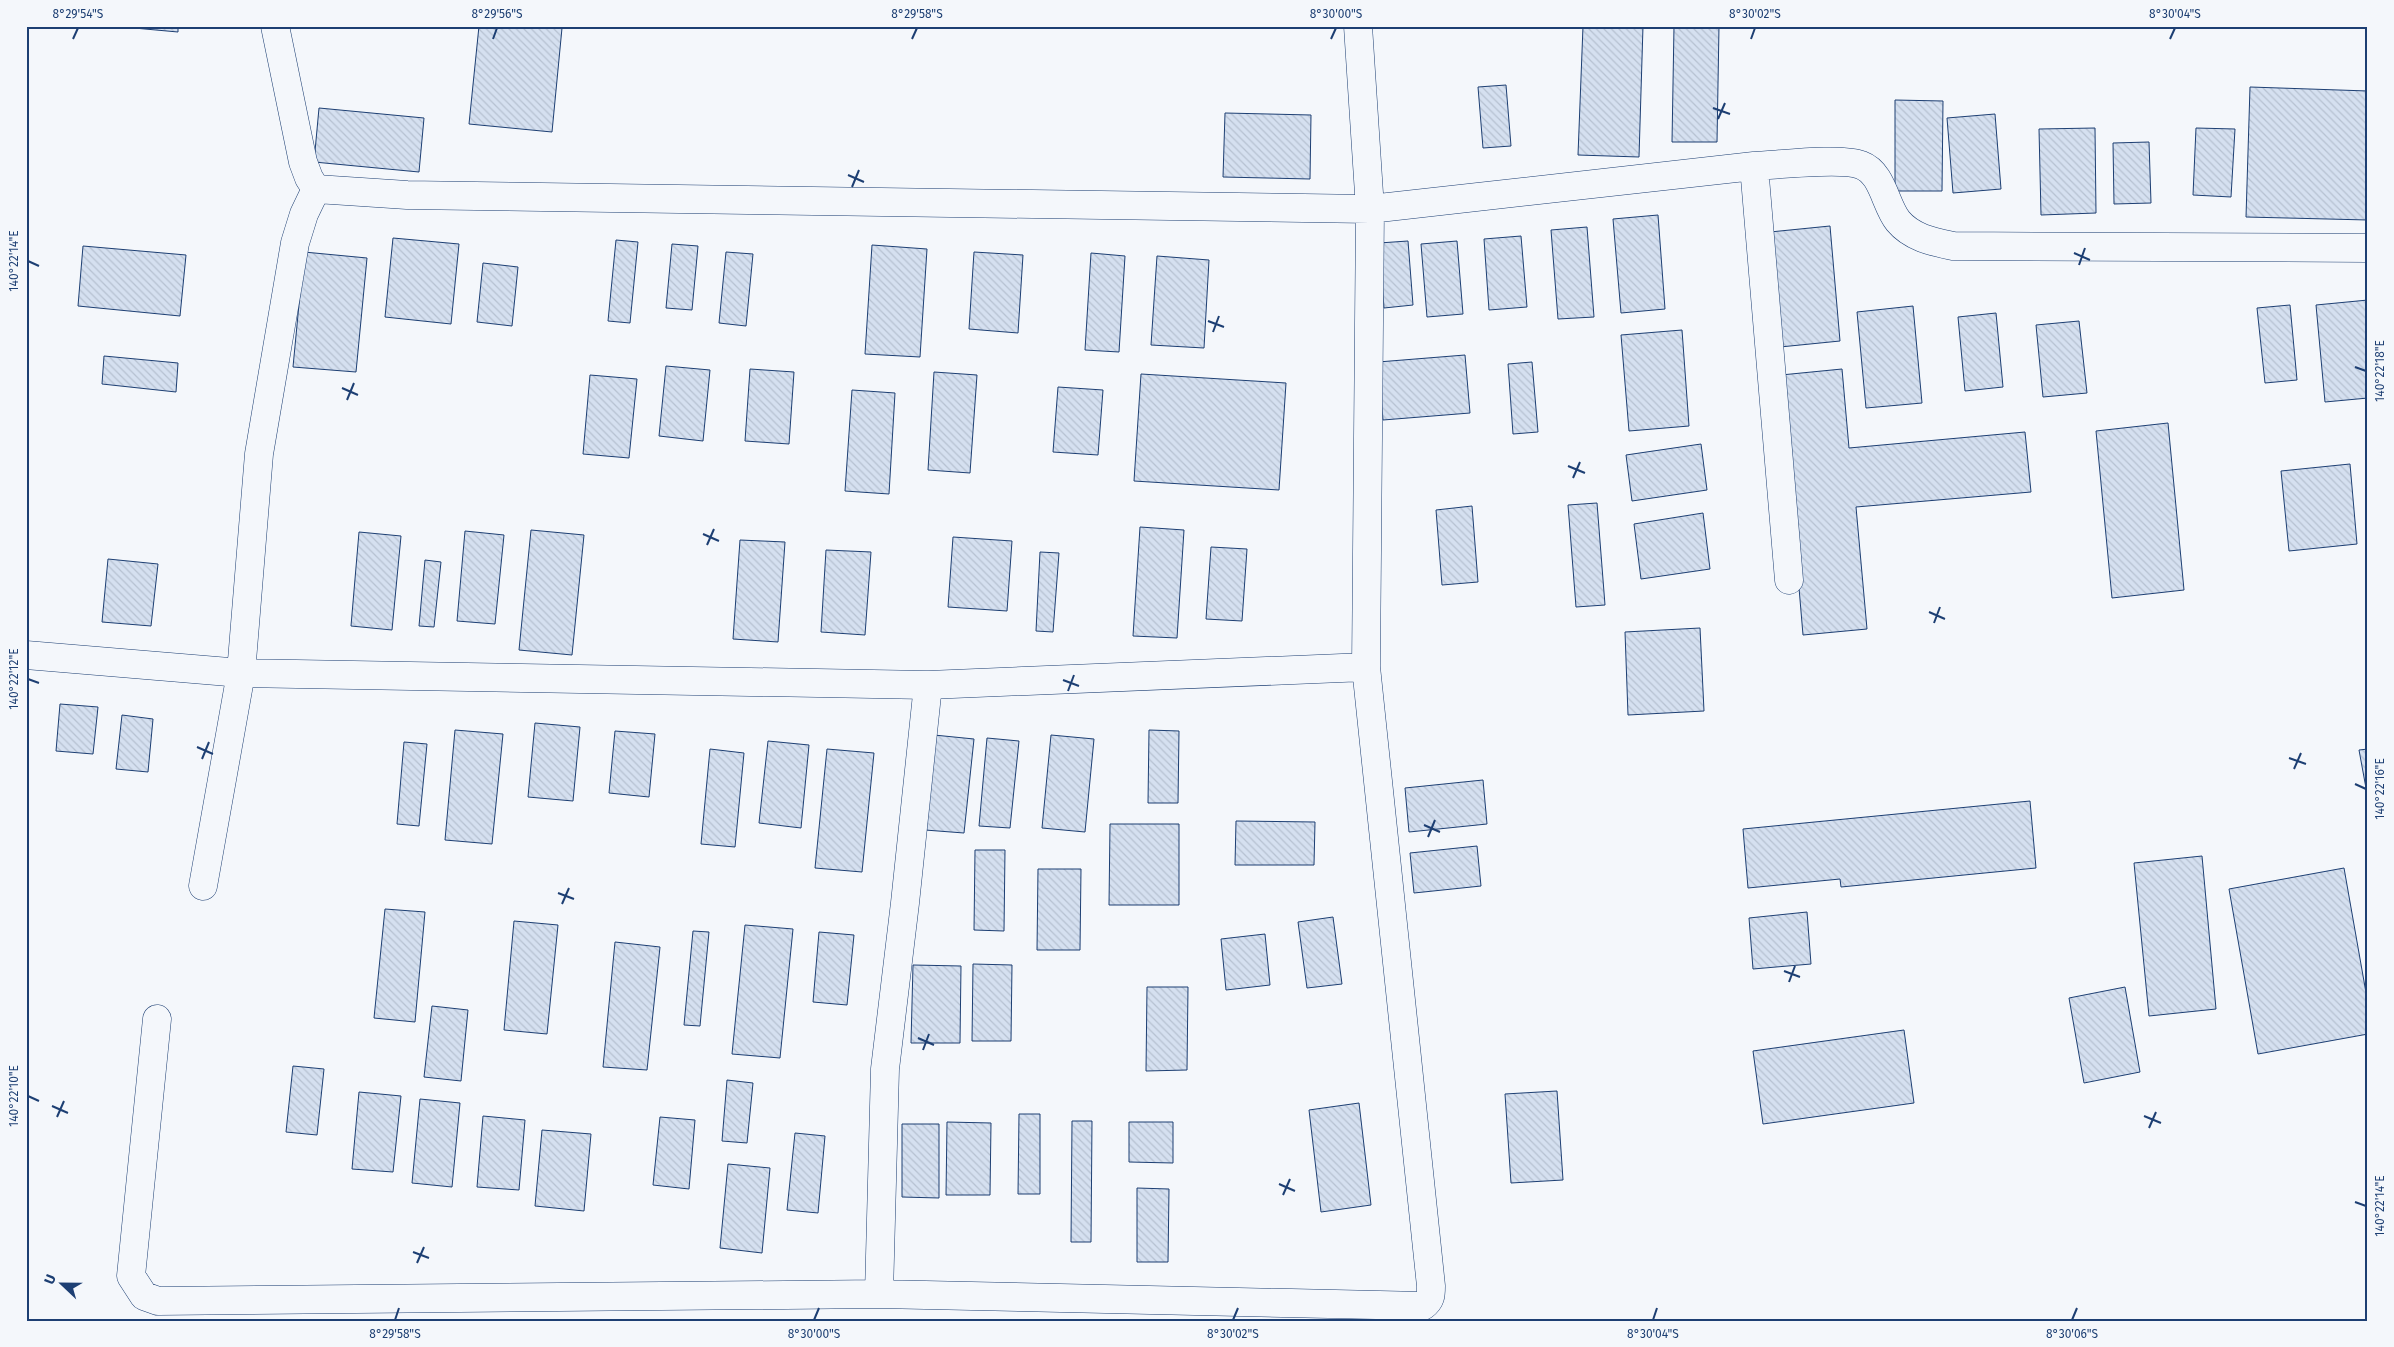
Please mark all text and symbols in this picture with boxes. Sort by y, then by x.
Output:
text: 8°29'54"S [53,7,104,21]
text: 8°29'56"S [471,7,523,21]
text: 8°29'58"S [891,7,943,21]
text: 8°30'00"S [1310,7,1363,21]
text: 8°30'02"S [1729,7,1781,21]
text: 8°30'04"S [2149,7,2201,21]
text: 140°22'14"E [7,230,21,292]
text: 140°22'18"E [2373,340,2387,402]
text: 140°22'12"E [7,648,21,710]
text: 140°22'16"E [2373,758,2387,820]
text: 140°22'10"E [7,1065,21,1127]
text: 140°22'14"E [2373,1175,2387,1237]
north arrow [38,1260,88,1310]
text: U [41,1272,60,1287]
text: 8°29'58"S [369,1327,421,1341]
text: 8°30'00"S [788,1327,841,1341]
text: 8°30'02"S [1207,1327,1259,1341]
text: 8°30'04"S [1627,1327,1679,1341]
text: 8°30'06"S [2046,1327,2099,1341]

